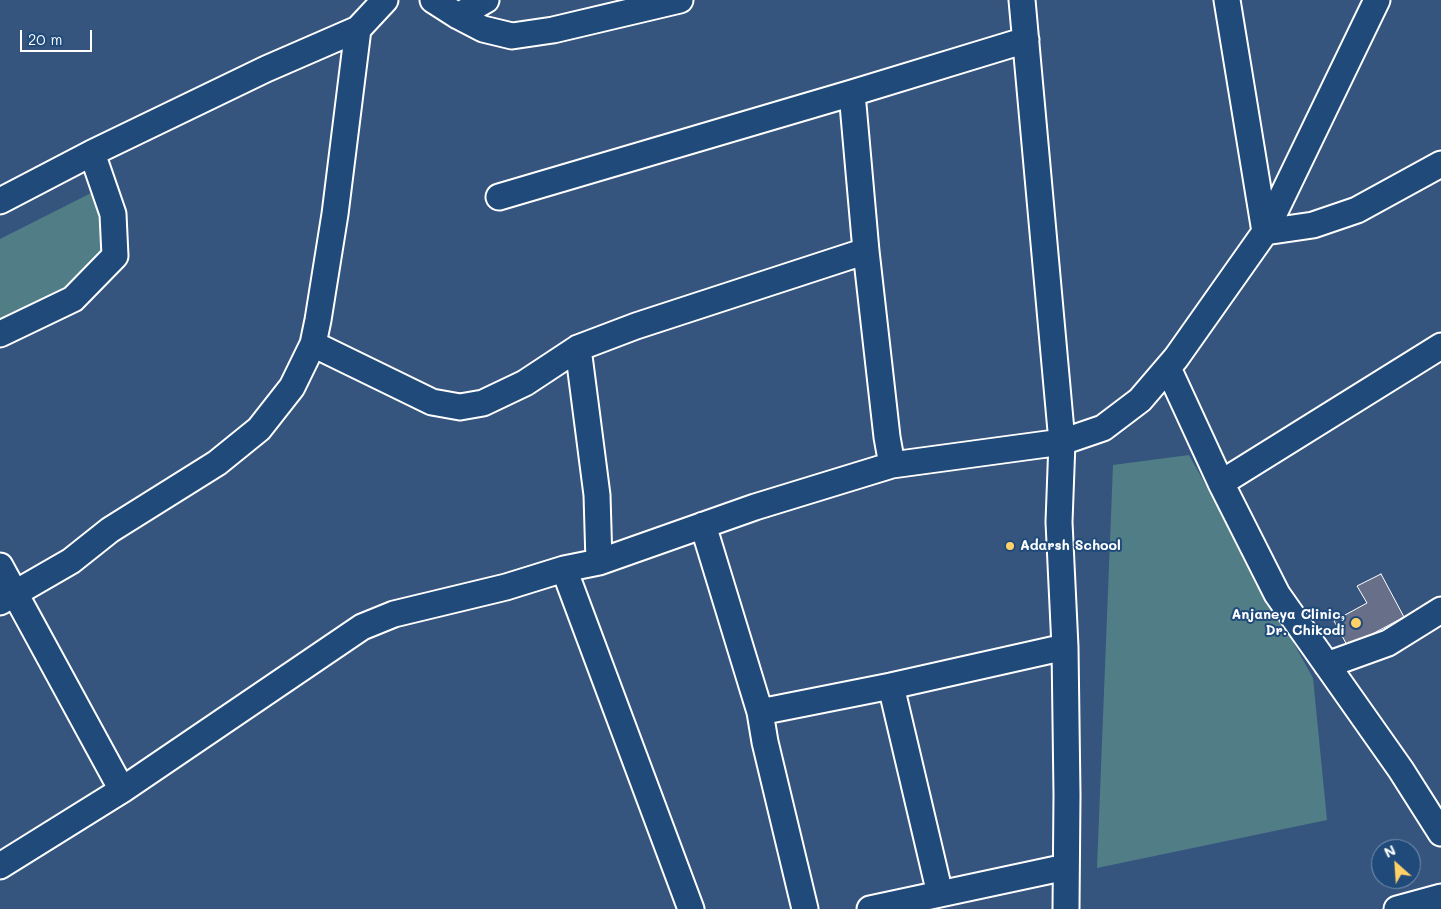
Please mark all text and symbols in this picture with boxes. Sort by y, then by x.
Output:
scale bar [22,20,95,52]
text: 20 m [28,29,62,49]
place label: Adarsh School [1020,538,1121,554]
marker: Adarsh School [1004,540,1016,552]
place label: Anjaneya Clinic, Dr. Chikodi [1231,607,1345,640]
marker: Anjaneya Clinic, Dr. Chikodi [1349,616,1363,630]
north arrow [1371,839,1421,889]
text: N [1381,840,1399,862]

